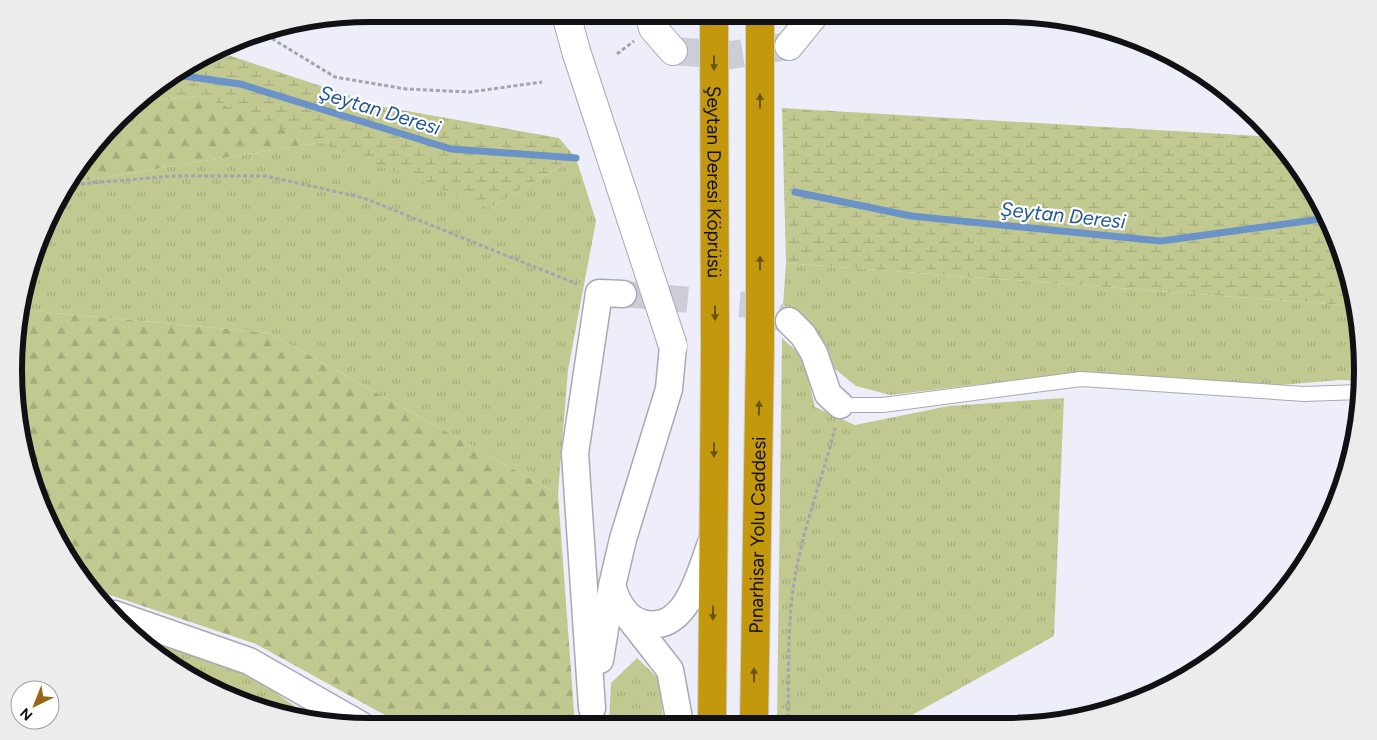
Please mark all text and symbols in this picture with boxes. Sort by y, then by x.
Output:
one-way arrow [710,55,718,71]
water label: Şeytan Deresi [316,80,444,140]
street label: Şeytan Deresi Köprüsü [703,86,726,278]
one-way arrow [756,92,764,108]
water label: Şeytan Deresi [999,196,1127,234]
one-way arrow [756,255,764,271]
one-way arrow [711,305,719,321]
one-way arrow [755,400,763,416]
street label: Pınarhisar Yolu Caddesi [744,436,770,634]
one-way arrow [710,442,718,458]
one-way arrow [709,605,717,621]
one-way arrow [750,667,758,683]
north arrow [10,680,60,730]
text: N [17,704,36,724]

